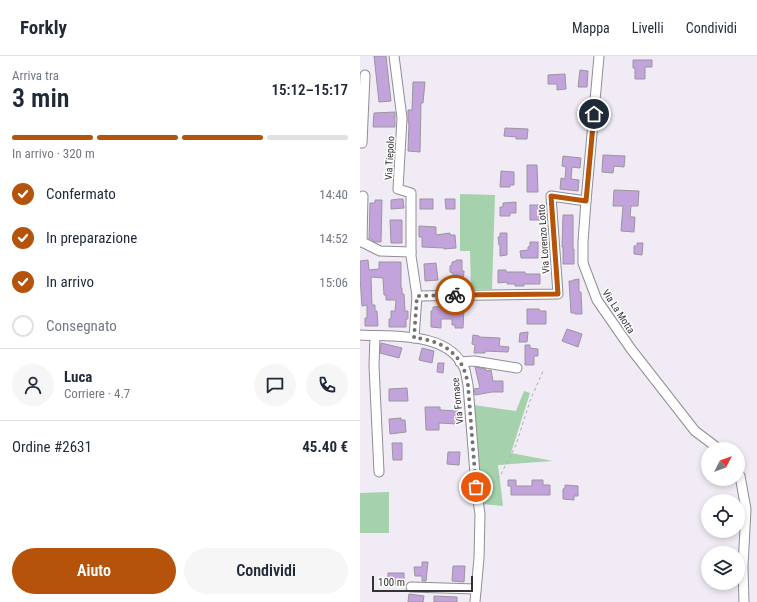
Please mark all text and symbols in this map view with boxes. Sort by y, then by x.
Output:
text: Forkly [20,16,67,39]
text: Mappa [572,20,610,36]
text: Livelli [632,20,664,36]
text: Condividi [686,20,737,36]
text: Arriva tra [12,68,59,83]
text: 15:12–15:17 [271,81,348,99]
text: 3 min [12,83,70,113]
pin [577,97,611,131]
icon: home [583,103,605,125]
street label: Via Tiepolo [383,136,396,180]
text: In arrivo · 320 m [12,146,95,161]
icon: check [12,183,34,205]
text: Confermato [46,185,116,203]
text: 14:40 [319,187,348,202]
street label: Via Lorenzo Lotto [536,204,551,274]
icon: check [12,227,34,249]
text: In preparazione [46,229,137,247]
text: 14:52 [319,231,348,246]
icon: check [12,271,34,293]
text: In arrivo [46,273,94,291]
text: 15:06 [319,275,348,290]
courier [435,275,475,315]
icon: bike [444,284,466,306]
street label: Via La Motta [600,287,637,335]
text: Consegnato [46,317,117,335]
button: person [12,364,54,406]
button: chat [254,364,296,406]
button: phone [306,364,348,406]
text: Luca [64,368,92,386]
street label: Via Fornace [450,377,465,425]
text: Corriere · 4.7 [64,386,130,401]
text: Ordine #2631 [12,438,92,456]
text: 45.40 € [302,438,348,456]
north arrow [701,442,745,486]
map controls [701,442,745,590]
pin [459,470,493,504]
icon: bag [465,476,487,498]
button: locate [701,494,745,538]
button: layers [701,546,745,590]
button: Aiuto [12,548,176,594]
button: Condividi [184,548,348,594]
scale bar [372,574,473,593]
text: 100 m [378,576,405,589]

